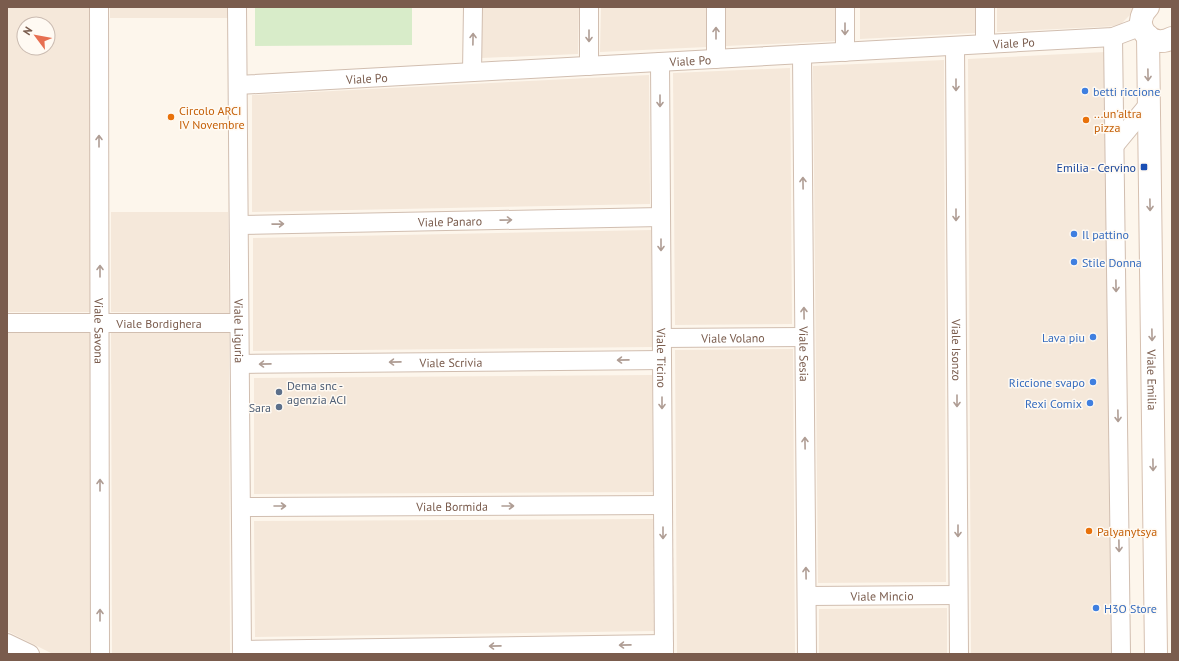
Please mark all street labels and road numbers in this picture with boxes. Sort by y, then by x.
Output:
street label: Viale Po [992,34,1035,51]
street label: Viale Po [668,52,711,69]
street label: Viale Po [345,69,388,87]
street label: Viale Panaro [417,213,482,229]
street label: Viale Savona [92,297,107,364]
street label: Viale Liguria [232,298,247,363]
street label: Viale Bordighera [115,316,202,331]
street label: Viale Isonzo [949,318,965,381]
street label: Viale Sesia [797,325,812,382]
street label: Viale Ticino [654,327,670,388]
street label: Viale Volano [700,330,765,345]
street label: Viale Emilia [1145,348,1160,411]
street label: Viale Scrivia [418,354,483,370]
street label: Viale Bormida [415,498,488,514]
street label: Viale Mincio [849,588,914,603]

